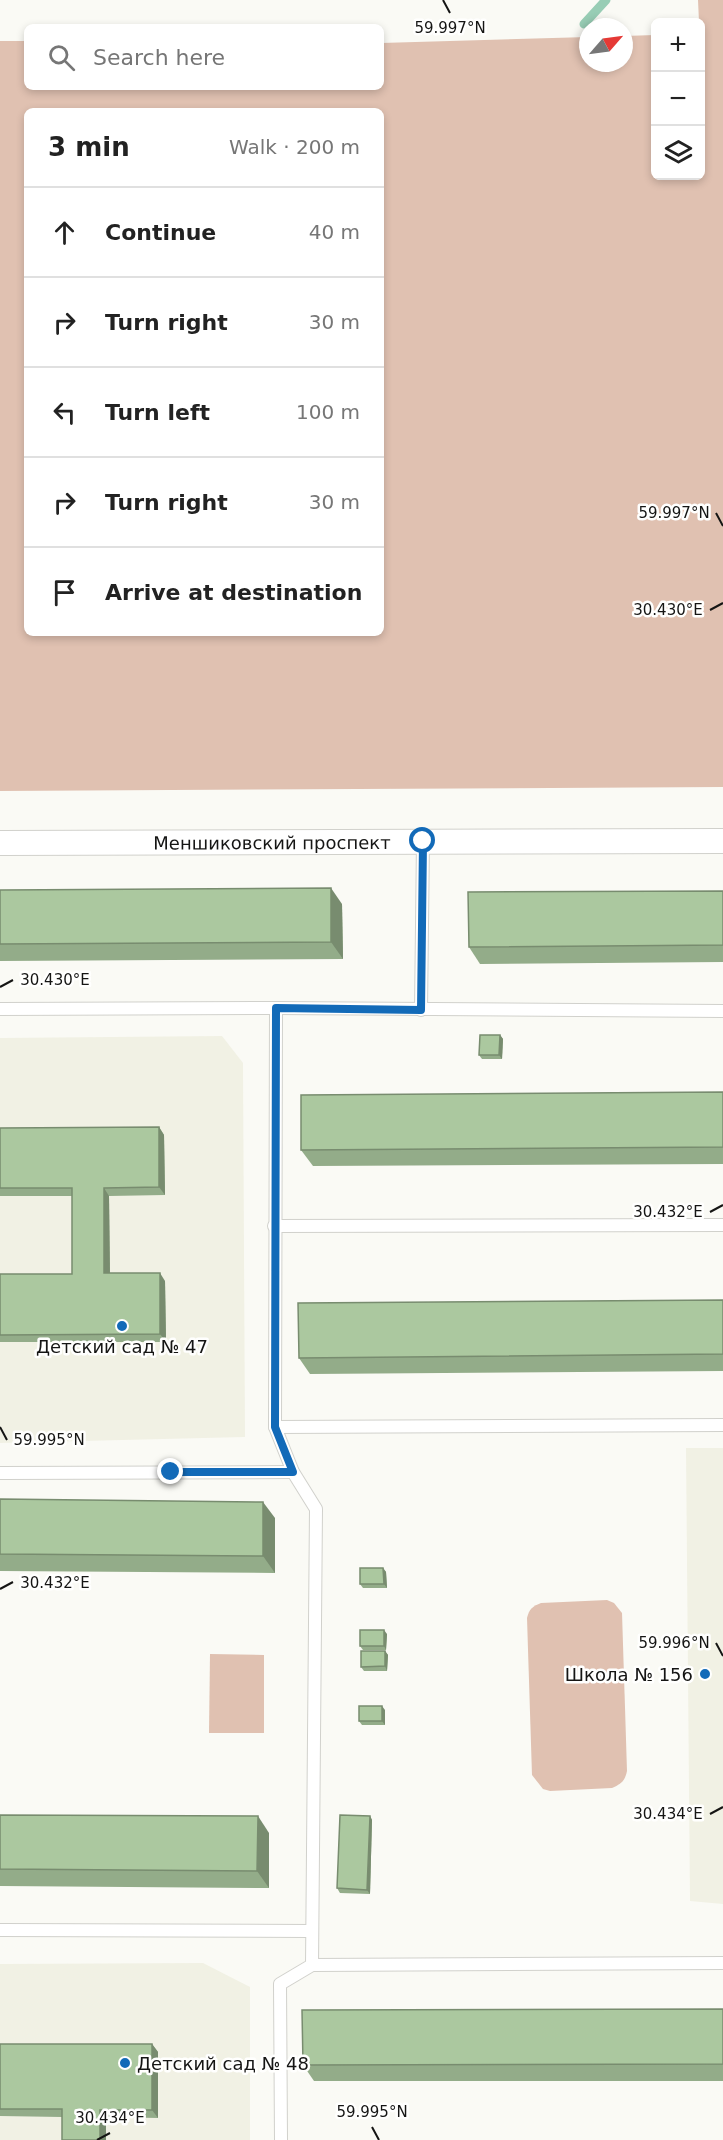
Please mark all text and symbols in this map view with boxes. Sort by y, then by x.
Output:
north arrow [579,18,633,72]
map controls [651,18,705,180]
button: + [651,18,705,72]
text: 59.997°N [414,19,486,37]
search box [24,24,384,90]
icon: search [45,41,78,74]
text: Search here [93,45,225,70]
button: − [651,72,705,126]
button: layers [651,126,705,180]
text: 3 min [48,132,130,162]
text: Walk · 200 m [229,135,360,159]
icon: ahead [48,216,81,249]
text: Continue [105,220,216,245]
text: 40 m [309,220,360,244]
icon: right [48,306,81,339]
text: Turn right [105,310,228,335]
text: 30 m [309,310,360,334]
icon: left [48,396,81,429]
text: Turn left [105,400,210,425]
text: 100 m [296,400,360,424]
icon: right [48,486,81,519]
text: Turn right [105,490,228,515]
text: 30 m [309,490,360,514]
text: 59.997°N [638,504,710,522]
icon: arrive [48,576,81,609]
text: Arrive at destination [105,580,362,605]
text: 30.430°E [633,601,703,619]
route start [409,827,435,853]
street label: Меншиковский проспект [153,831,391,853]
text: 30.430°E [20,971,90,989]
text: 30.432°E [633,1203,703,1221]
marker: Детский сад № 47 [115,1319,129,1333]
place label: Детский сад № 47 [36,1336,208,1357]
text: 59.995°N [13,1431,85,1449]
route end [157,1458,183,1484]
text: 30.432°E [20,1574,90,1592]
text: 59.996°N [638,1634,710,1652]
place label: Школа № 156 [565,1664,693,1685]
marker: Школа № 156 [698,1667,712,1681]
text: 30.434°E [633,1805,703,1823]
place label: Детский сад № 48 [137,2053,309,2074]
marker: Детский сад № 48 [118,2056,132,2070]
text: 59.995°N [336,2103,408,2121]
text: 30.434°E [75,2109,145,2127]

